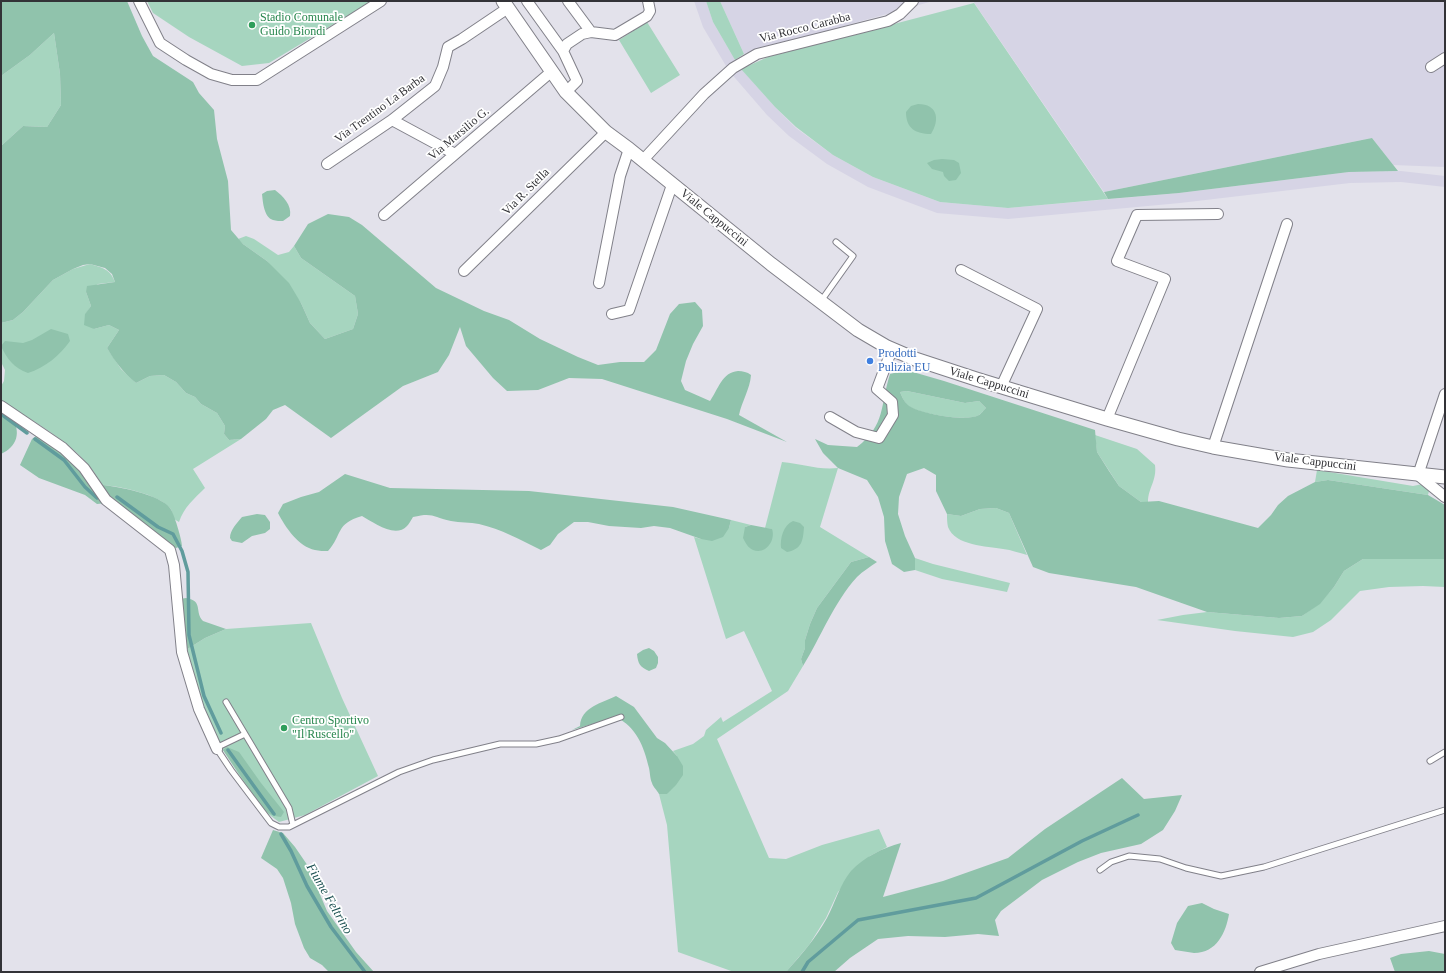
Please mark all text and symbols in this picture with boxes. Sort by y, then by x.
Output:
street label: Via Rocco Carabba [758,10,852,46]
place label: Stadio Comunale Guido Biondi [260,11,343,39]
marker: Stadio Comunale Guido Biondi [247,20,257,30]
street label: Via Trentino La Barba [332,71,428,147]
street label: Via Marsilio G. [426,104,492,164]
street label: Via R. Stella [499,165,553,219]
street label: Viale Cappuccini [677,186,751,250]
place label: Prodotti Pulizia EU [878,347,930,375]
marker: Prodotti Pulizia EU [865,356,875,366]
street label: Viale Cappuccini [947,364,1031,402]
street label: Viale Cappuccini [1273,450,1357,474]
place label: Centro Sportivo "Il Ruscello" [292,714,369,742]
marker: Centro Sportivo "Il Ruscello" [279,723,289,733]
water label: Fiume Feltrino [302,861,356,937]

